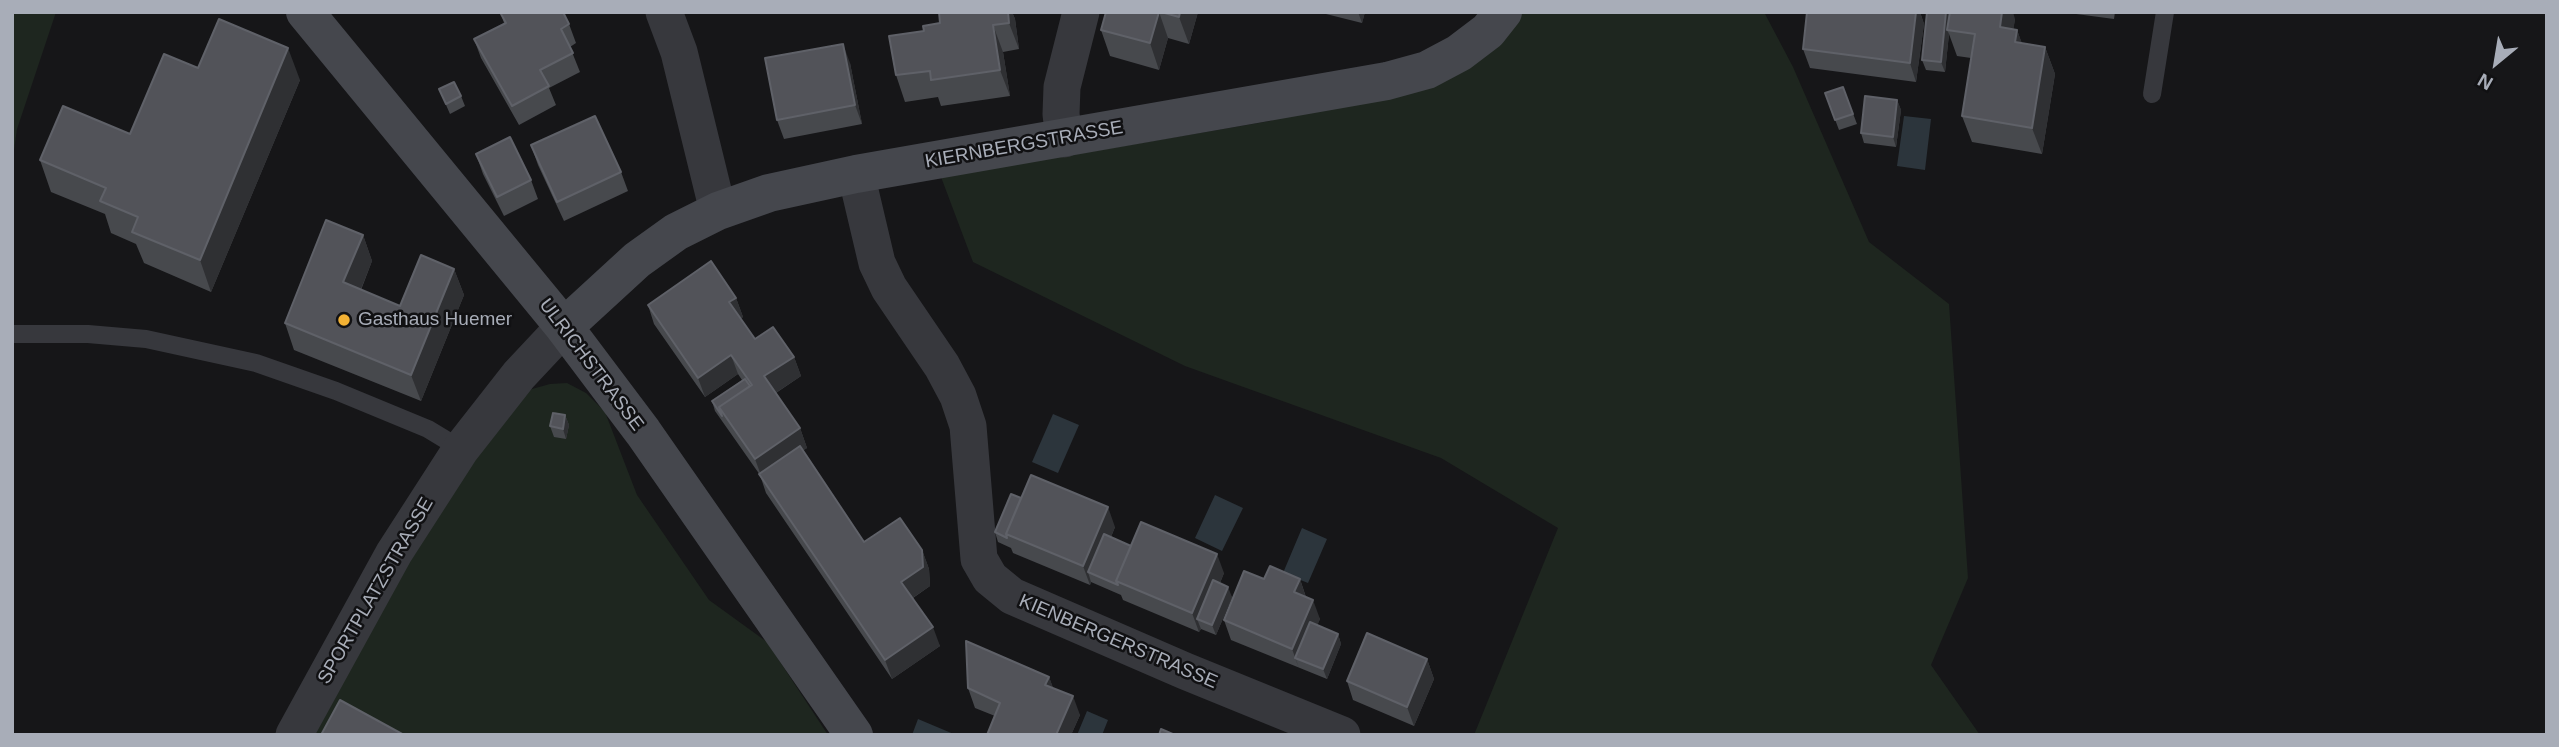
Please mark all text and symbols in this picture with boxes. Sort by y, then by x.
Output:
north arrow [2461,28,2531,98]
text: N [2474,69,2496,94]
street label: KIERNBERGSTRASSE [923,116,1125,174]
street label: ULRICHSTRASSE [534,294,648,436]
place label: Gasthaus Huemer [358,309,512,331]
marker: Gasthaus Huemer [336,312,352,328]
street label: SPORTPLATZSTRASSE [313,494,439,688]
street label: KIENBERGERSTRASSE [1015,590,1221,694]

